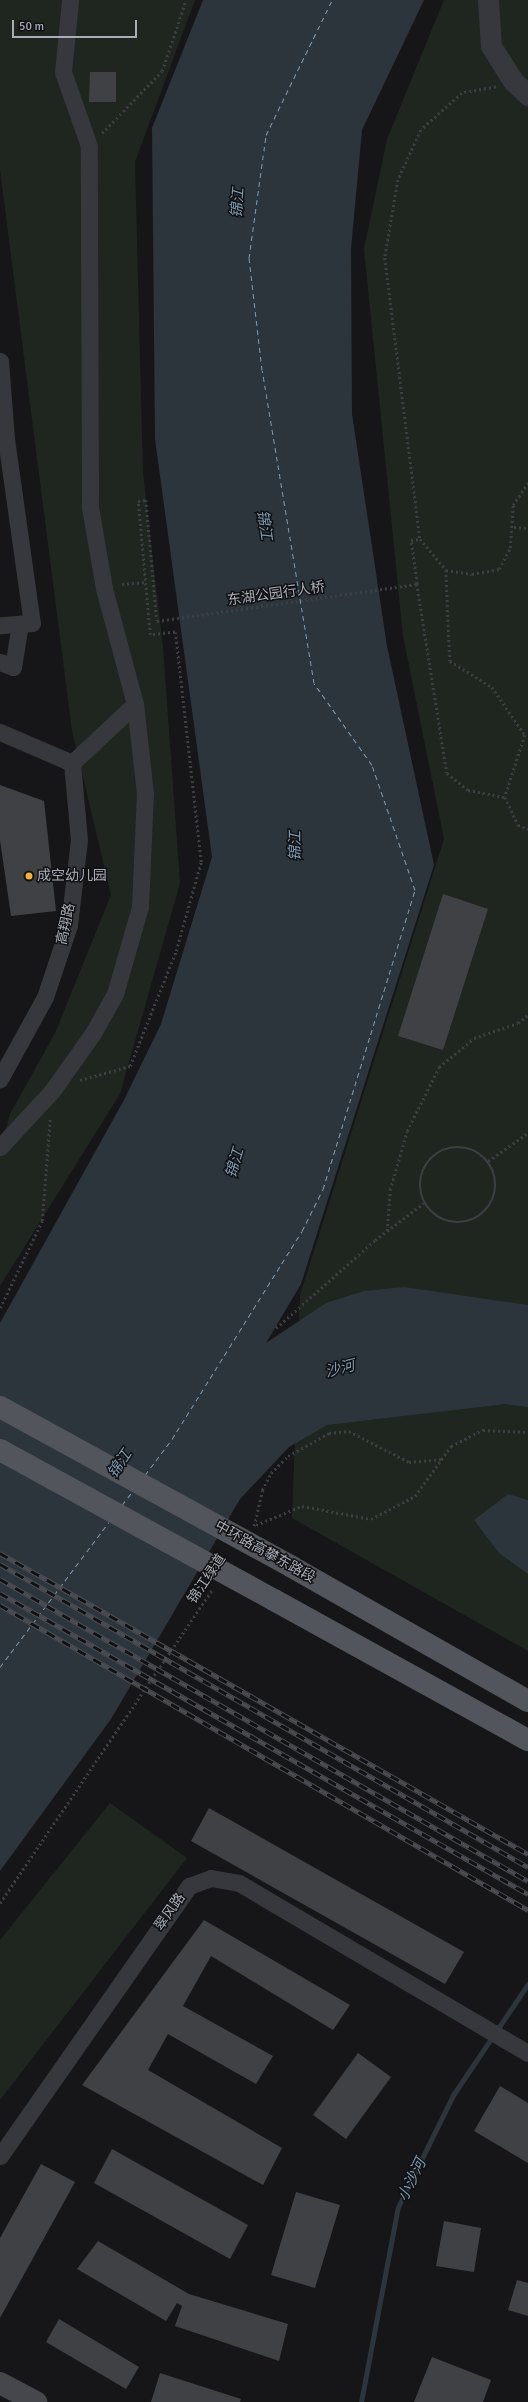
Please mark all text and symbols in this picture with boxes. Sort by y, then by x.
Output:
scale bar [14,12,139,38]
text: 50 m [19,19,44,34]
water label: 锦江 [228,187,248,219]
water label: 锦江 [253,509,275,541]
street label: 东湖公园行人桥 [226,579,326,609]
water label: 锦江 [287,831,305,861]
place label: 成空幼儿园 [37,868,107,884]
marker: 成空幼儿园 [24,871,34,881]
street label: 高翔路 [53,902,79,946]
water label: 锦江 [222,1146,248,1180]
water label: 沙河 [323,1357,357,1381]
water label: 锦江 [104,1447,136,1481]
street label: 中环路高攀东路段 [212,1518,318,1586]
street label: 锦江绿道 [184,1551,230,1607]
street label: 翠风路 [151,1890,189,1934]
water label: 小沙河 [394,2156,430,2204]

